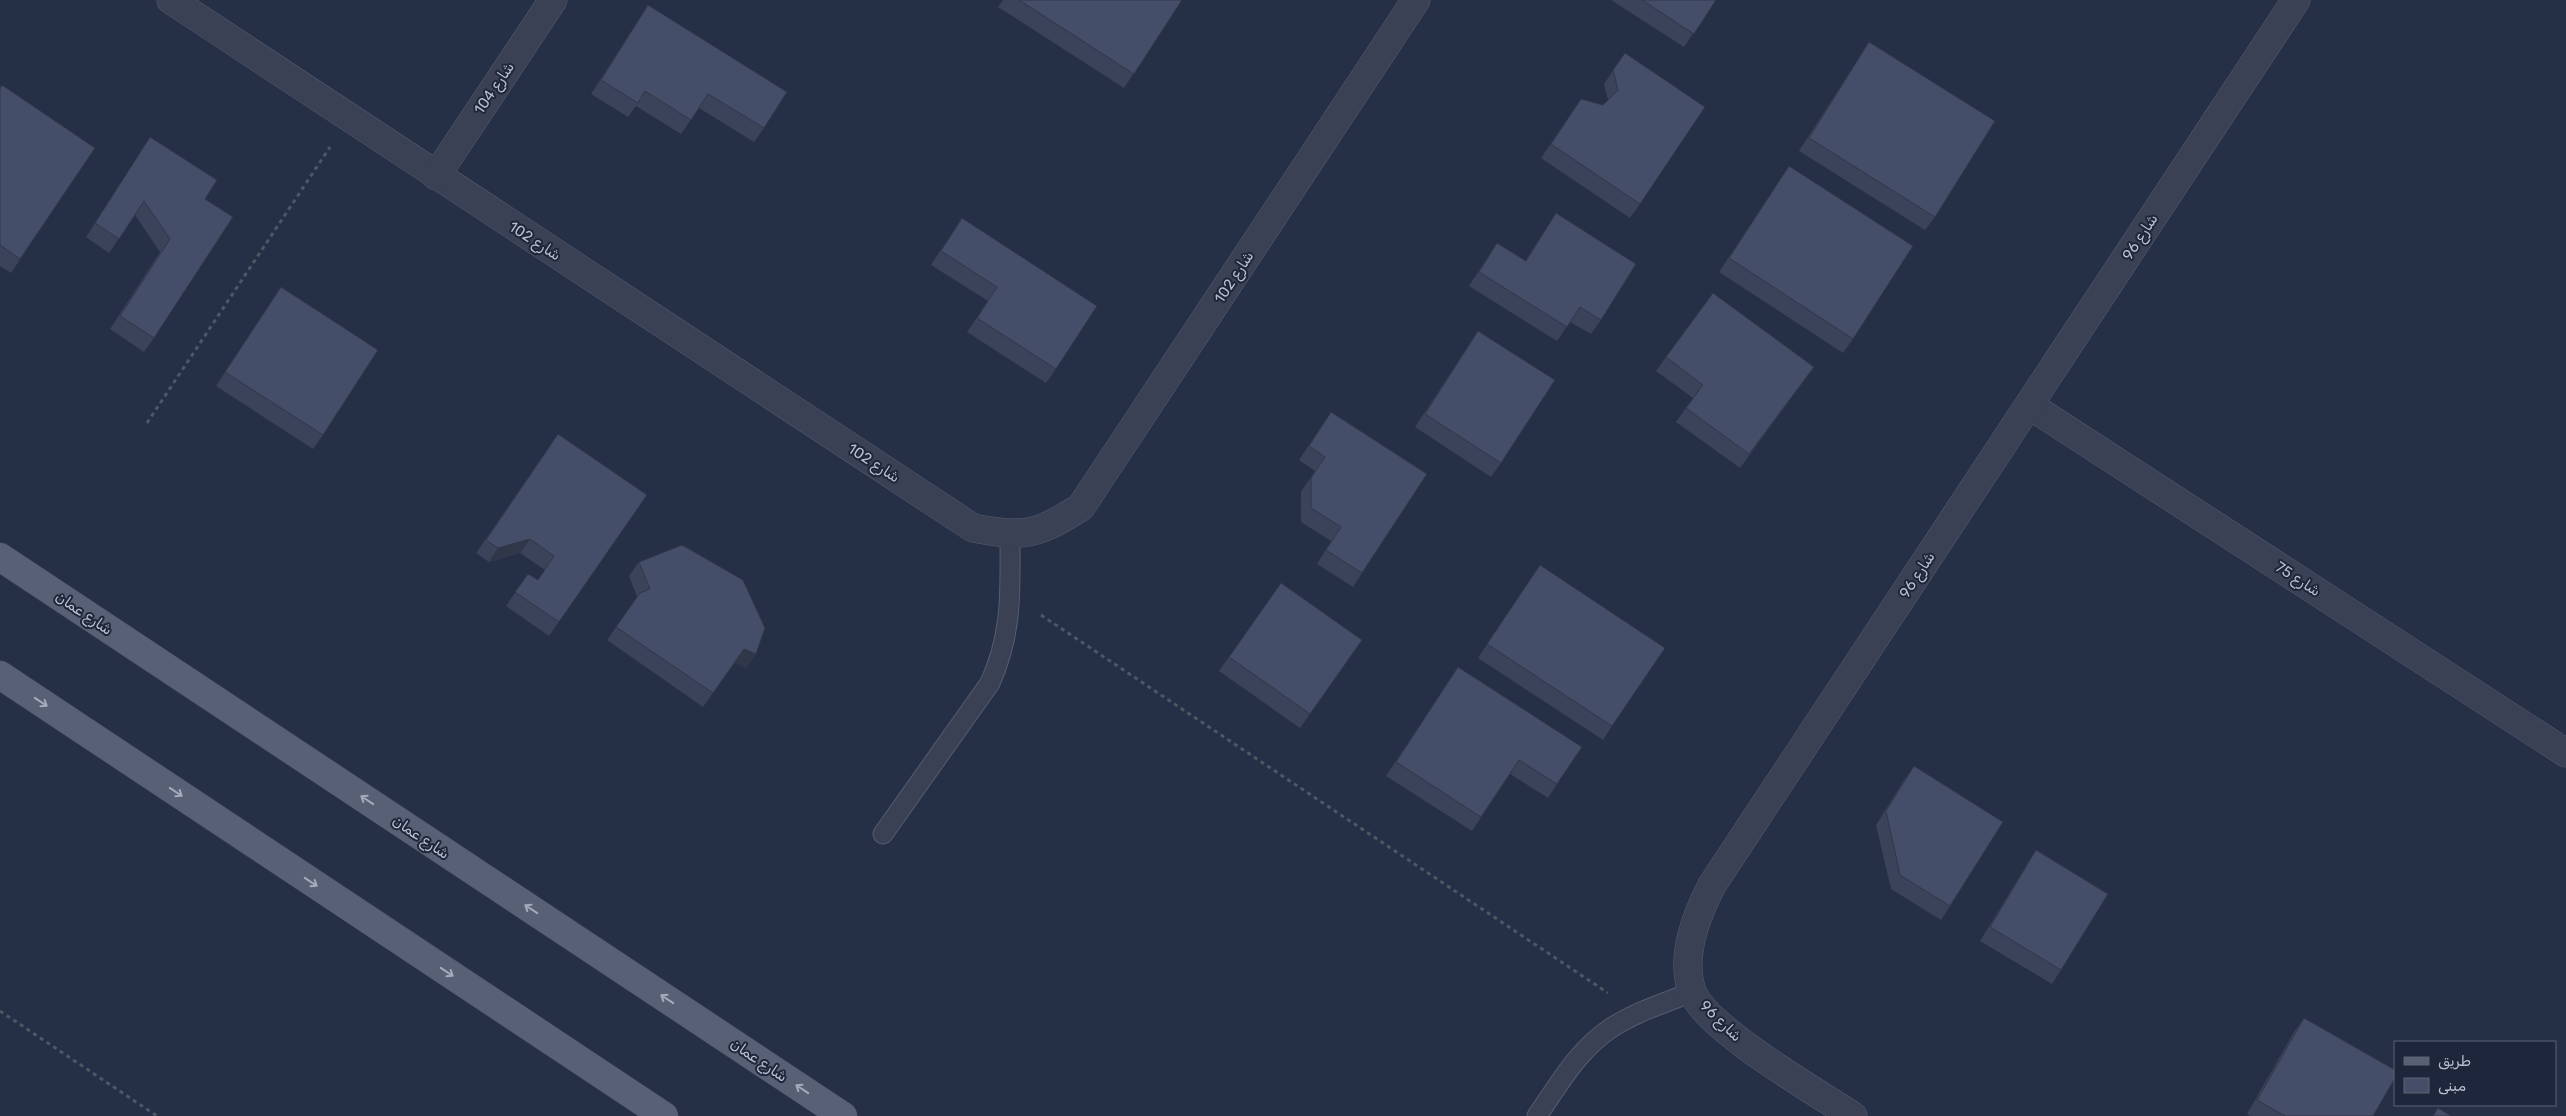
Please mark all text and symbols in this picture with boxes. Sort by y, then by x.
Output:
street label: شارع 104 [470,59,520,119]
street label: شارع 96 [2118,210,2163,265]
street label: شارع 102 [505,218,564,266]
street label: شارع 102 [1211,248,1259,307]
street label: شارع 102 [844,440,903,488]
street label: شارع 96 [1895,548,1940,603]
street label: شارع 75 [2271,558,2324,602]
street label: شارع عمان [51,587,116,640]
one-way arrow [33,697,47,707]
one-way arrow [169,787,183,797]
one-way arrow [360,795,374,805]
street label: شارع عمان [388,811,453,864]
one-way arrow [304,877,318,887]
one-way arrow [525,904,539,914]
one-way arrow [439,967,453,977]
one-way arrow [660,994,674,1004]
street label: شارع 96 [1695,997,1746,1047]
street label: شارع عمان [726,1034,791,1087]
legend [2394,1041,2556,1106]
text: طريق [2438,1052,2471,1070]
text: مبنى [2438,1077,2466,1095]
one-way arrow [795,1084,809,1094]

